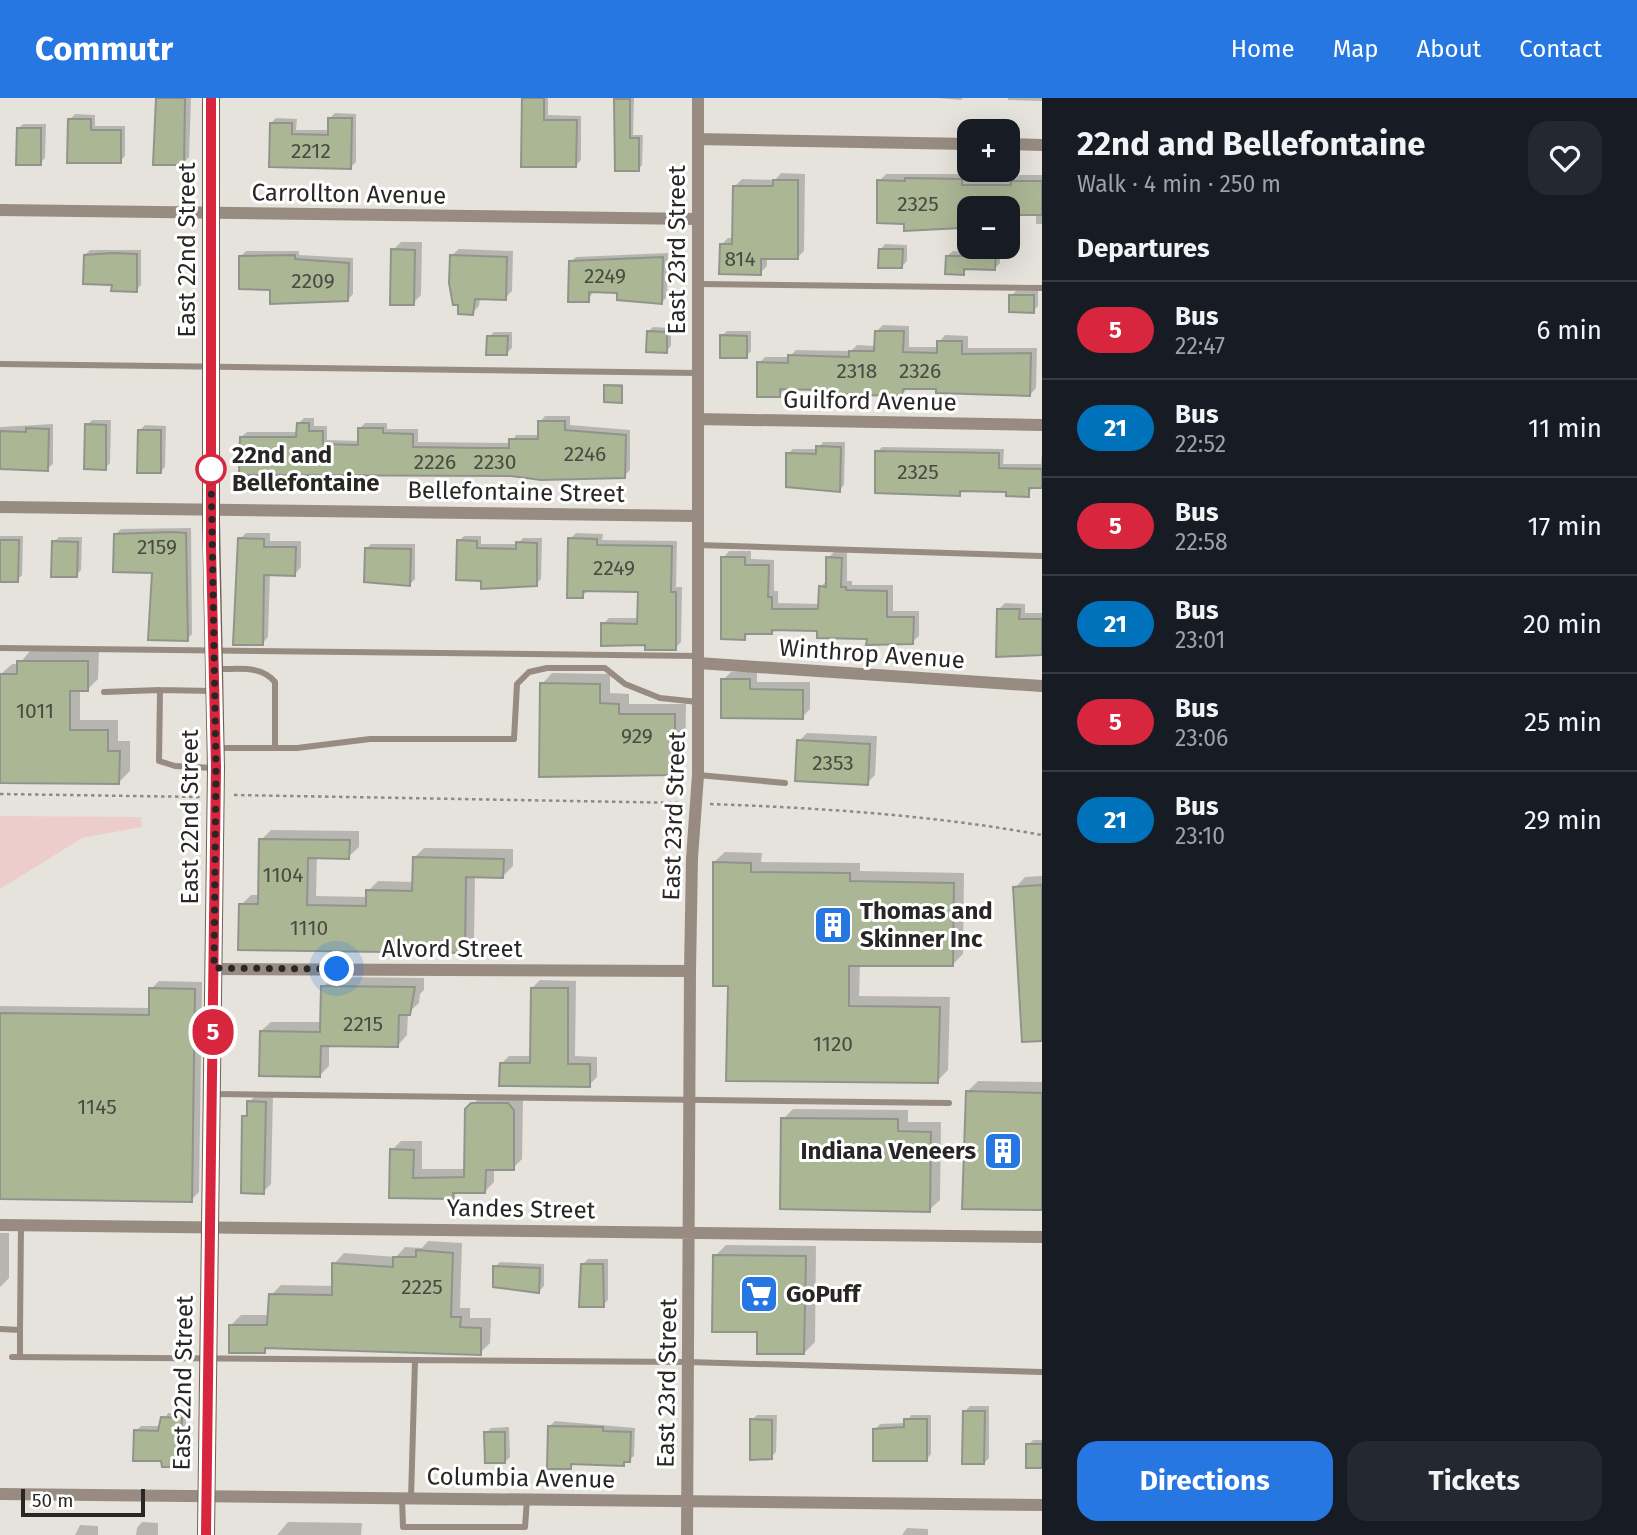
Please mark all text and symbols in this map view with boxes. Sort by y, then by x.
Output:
text: Commutr [35,29,173,69]
text: Home [1231,35,1295,63]
text: Map [1333,35,1379,63]
text: About [1417,35,1481,63]
text: Contact [1519,35,1602,63]
map controls [957,119,1020,259]
button: + [957,119,1020,182]
button: heart [1528,121,1602,195]
text: 22nd and Bellefontaine [1077,124,1425,164]
house number: 2212 [291,138,331,164]
street label: East 22nd Street [173,162,201,338]
street label: East 23rd Street [663,165,691,335]
text: Walk · 4 min · 250 m [1077,170,1281,198]
street label: Carrollton Avenue [251,178,447,210]
house number: 2325 [897,191,939,217]
button: − [957,196,1020,259]
text: Departures [1077,233,1210,264]
house number: 814 [724,246,756,272]
house number: 2249 [584,263,626,289]
house number: 2209 [291,268,335,294]
text: Bus [1175,301,1218,332]
text: 6 min [1536,315,1602,346]
text: 5 [1109,316,1122,344]
text: 22:47 [1175,332,1225,360]
house number: 2318 [837,358,877,384]
house number: 2326 [899,358,941,384]
street label: Guilford Avenue [783,385,957,417]
text: Bus [1175,399,1218,430]
text: 11 min [1528,413,1602,444]
text: 21 [1104,414,1127,442]
text: 22:52 [1175,430,1226,458]
place label: 22nd and Bellefontaine [232,441,380,497]
house number: 2246 [564,441,606,467]
house number: 2226 [414,449,456,475]
house number: 2230 [474,449,516,475]
marker: 22nd and Bellefontaine [196,454,226,484]
house number: 2325 [897,459,939,485]
street label: Bellefontaine Street [407,476,625,508]
text: Bus [1175,497,1218,528]
text: 17 min [1527,511,1602,542]
text: 5 [1109,512,1122,540]
text: 22:58 [1175,528,1228,556]
house number: 2159 [137,534,177,560]
house number: 2249 [593,555,635,581]
text: Bus [1175,595,1218,626]
text: 20 min [1523,609,1602,640]
text: 21 [1104,610,1127,638]
text: 23:01 [1175,626,1226,654]
street label: Winthrop Avenue [778,634,966,674]
text: Bus [1175,693,1218,724]
house number: 1011 [16,698,54,724]
text: 25 min [1524,707,1602,738]
text: 5 [1109,708,1122,736]
house number: 929 [621,723,653,749]
text: 23:06 [1175,724,1228,752]
street label: East 22nd Street [176,729,204,905]
street label: East 23rd Street [657,730,691,901]
house number: 2353 [812,750,854,776]
text: Bus [1175,791,1218,822]
text: 29 min [1524,805,1602,836]
text: 21 [1104,806,1127,834]
text: 23:10 [1175,822,1225,850]
house number: 1104 [263,862,303,888]
place label: Thomas and Skinner Inc [860,897,993,953]
building icon: Thomas and Skinner Inc [812,904,854,946]
house number: 1110 [290,915,328,941]
street label: Alvord Street [382,935,523,963]
your location [319,951,354,986]
line badge: 5 [190,1009,236,1055]
house number: 2215 [343,1011,383,1037]
text: 5 [207,1018,219,1046]
house number: 1120 [813,1031,853,1057]
house number: 1145 [77,1094,117,1120]
building icon: Indiana Veneers [982,1130,1024,1172]
place label: Indiana Veneers [801,1137,976,1165]
street label: Yandes Street [446,1194,596,1224]
supermarket icon: GoPuff [738,1273,780,1315]
house number: 2225 [401,1274,443,1300]
place label: GoPuff [786,1280,863,1308]
street label: East 22nd Street [167,1295,199,1471]
street label: East 23rd Street [652,1298,682,1468]
button: Directions [1077,1441,1333,1521]
button: Tickets [1347,1441,1602,1521]
street label: Columbia Avenue [426,1462,616,1494]
scale bar [21,1486,145,1518]
text: 50 m [32,1489,73,1512]

